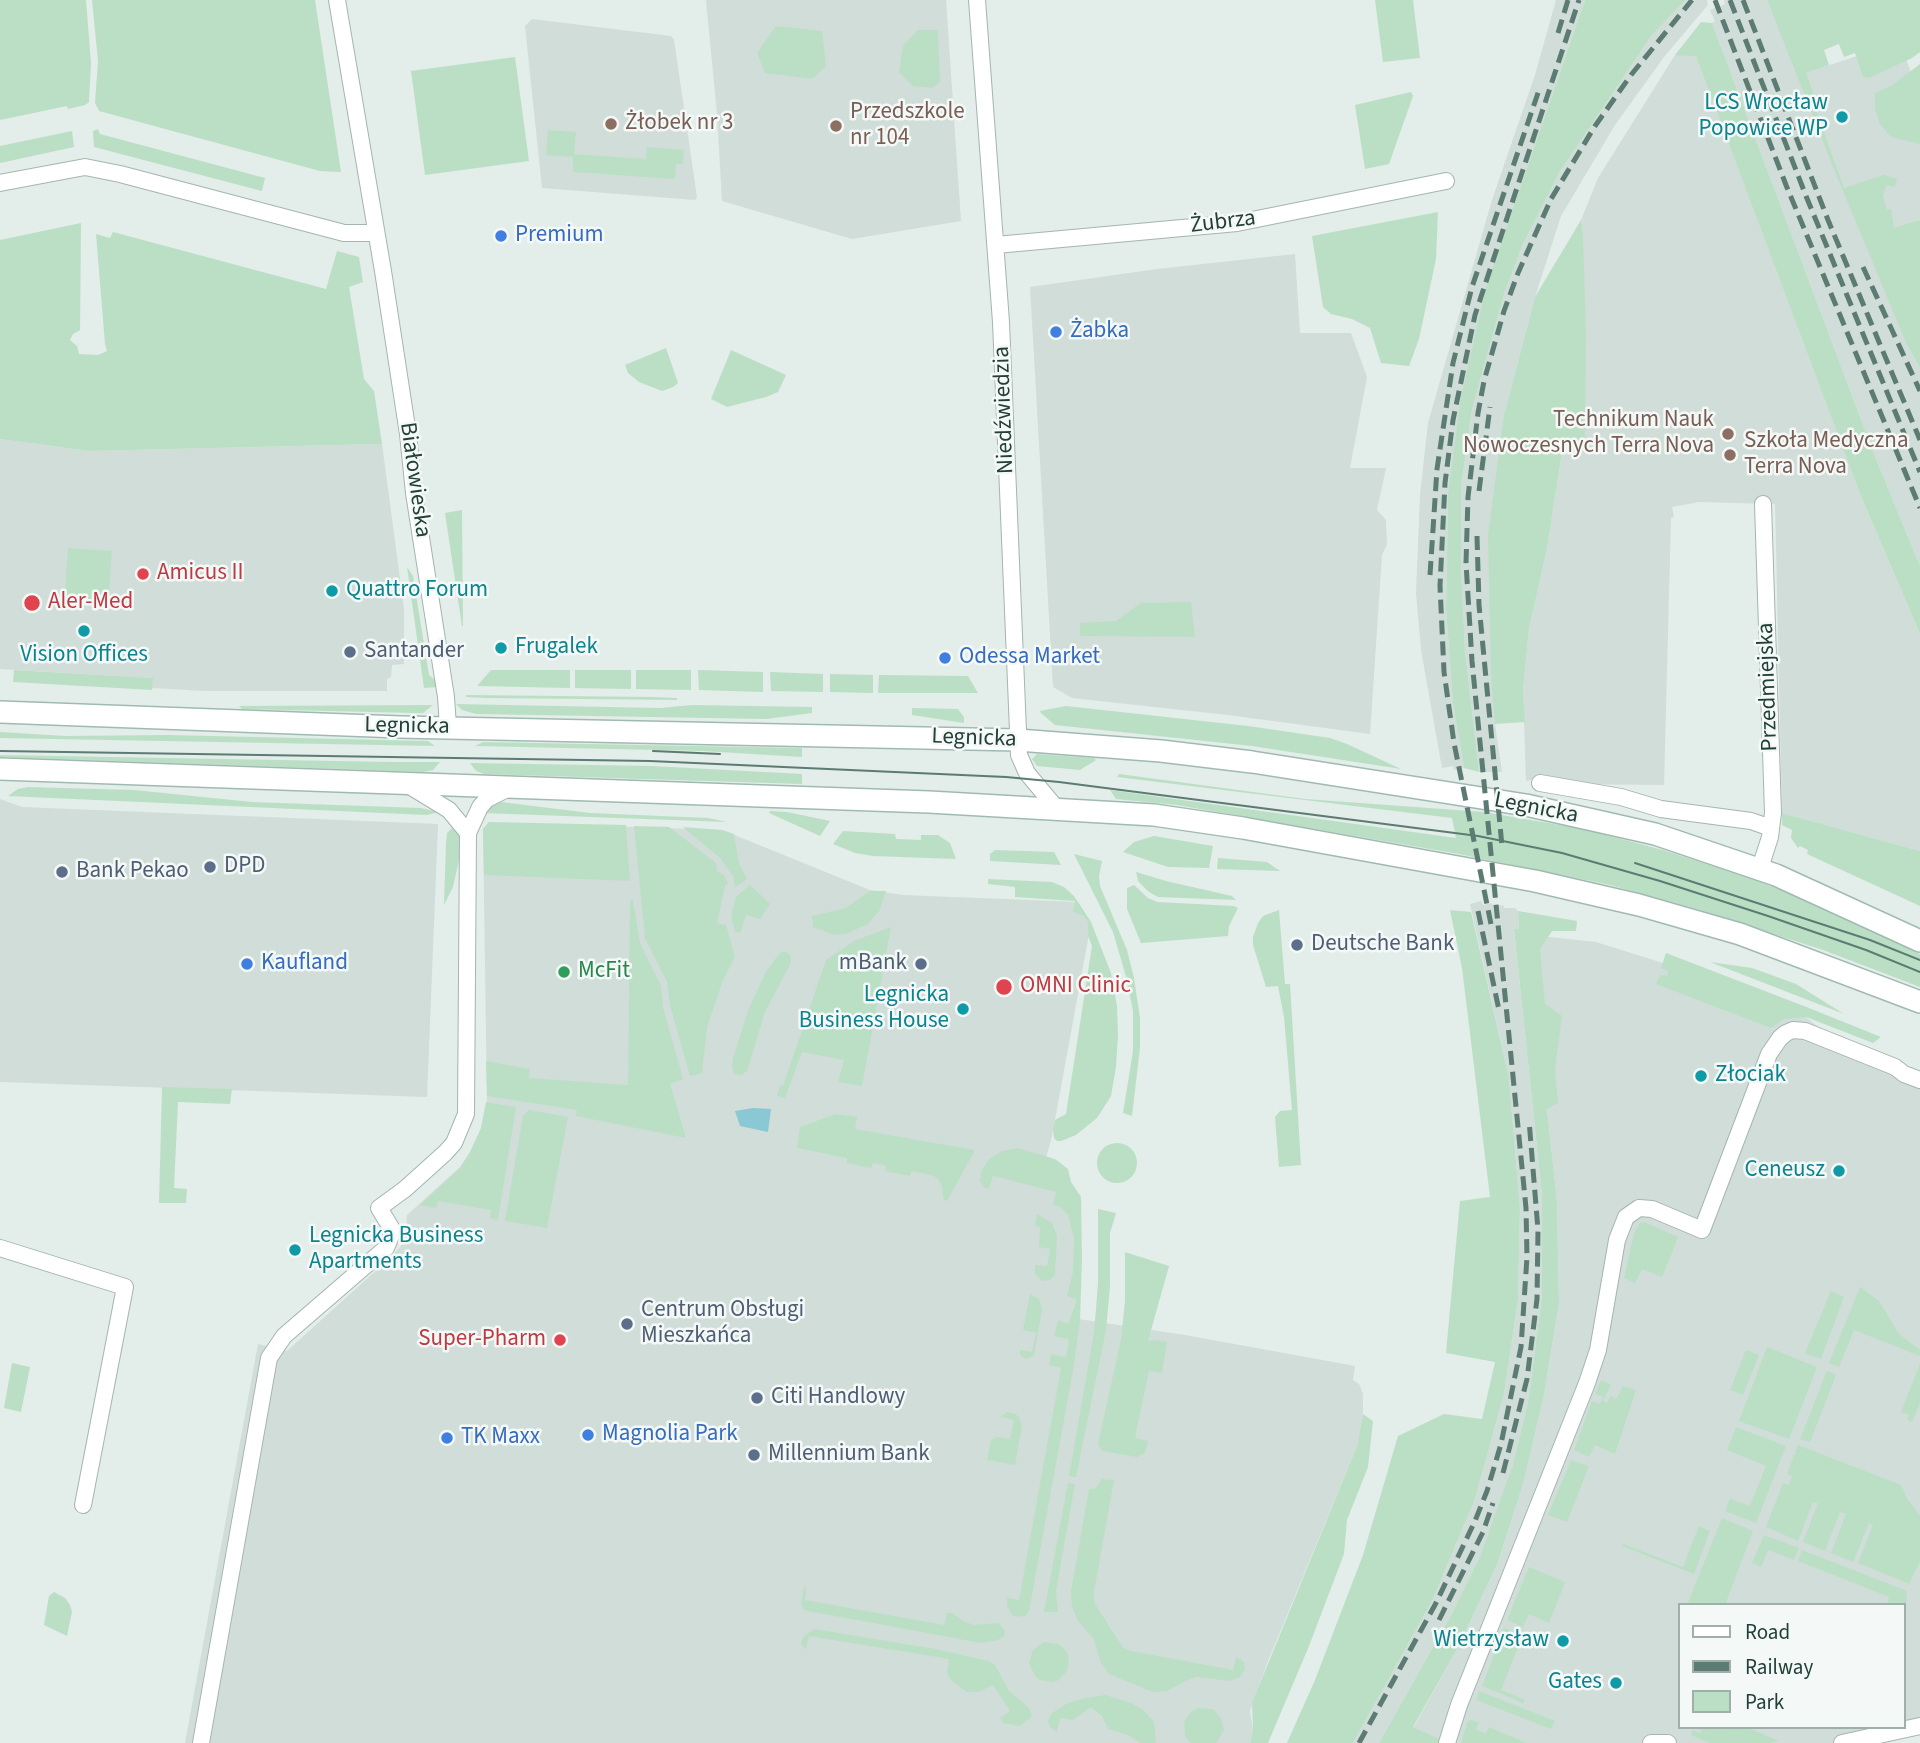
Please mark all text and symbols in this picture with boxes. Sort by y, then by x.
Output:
place label: LCS Wrocław Popowice WP [1699,90,1828,144]
place label: Przedszkole nr 104 [850,99,965,153]
marker: LCS Wrocław Popowice WP [1834,109,1850,125]
place label: Żłobek nr 3 [625,110,733,138]
marker: Żłobek nr 3 [603,116,619,132]
marker: Przedszkole nr 104 [828,118,844,134]
street label: Żubrza [1189,205,1257,241]
place label: Premium [515,222,603,250]
marker: Premium [493,228,509,244]
place label: Żabka [1070,318,1129,346]
marker: Żabka [1048,324,1064,340]
street label: Niedźwiedzia [989,346,1021,474]
place label: Technikum Nauk Nowoczesnych Terra Nova [1463,407,1714,461]
street label: Białowieska [392,421,436,539]
marker: Technikum Nauk Nowoczesnych Terra Nova [1720,426,1736,442]
place label: Szkoła Medyczna Terra Nova [1744,428,1909,482]
marker: Szkoła Medyczna Terra Nova [1722,447,1738,463]
place label: Amicus II [157,560,244,588]
marker: Amicus II [135,566,151,582]
place label: Quattro Forum [346,577,488,605]
marker: Quattro Forum [324,583,340,599]
place label: Aler-Med [48,589,133,617]
marker: Aler-Med [22,593,42,613]
street label: Przedmiejska [1753,622,1785,752]
marker: Vision Offices [76,623,92,639]
place label: Frugalek [515,634,598,662]
place label: Santander [364,638,464,666]
marker: Frugalek [493,640,509,656]
place label: Vision Offices [20,642,148,670]
marker: Santander [342,644,358,660]
place label: Odessa Market [959,644,1100,672]
marker: Odessa Market [937,650,953,666]
street label: Legnicka [364,712,450,742]
street label: Legnicka [931,724,1017,754]
street label: Legnicka [1492,787,1580,831]
place label: DPD [224,853,265,881]
place label: Bank Pekao [76,858,189,886]
marker: DPD [202,859,218,875]
marker: Bank Pekao [54,864,70,880]
place label: Deutsche Bank [1311,931,1454,959]
marker: Deutsche Bank [1289,937,1305,953]
place label: Kaufland [261,950,348,978]
place label: mBank [839,950,907,978]
marker: Kaufland [239,956,255,972]
marker: mBank [913,956,929,972]
place label: McFit [578,958,630,986]
marker: McFit [556,964,572,980]
place label: OMNI Clinic [1020,973,1131,1001]
marker: OMNI Clinic [994,977,1014,997]
place label: Legnicka Business House [799,982,949,1036]
marker: Legnicka Business House [955,1001,971,1017]
place label: Złociak [1715,1062,1786,1090]
marker: Złociak [1693,1068,1709,1084]
place label: Ceneusz [1745,1157,1825,1185]
marker: Ceneusz [1831,1163,1847,1179]
place label: Legnicka Business Apartments [309,1223,483,1277]
marker: Legnicka Business Apartments [287,1242,303,1258]
place label: Centrum Obsługi Mieszkańca [641,1297,804,1351]
marker: Centrum Obsługi Mieszkańca [619,1316,635,1332]
place label: Super-Pharm [418,1326,546,1354]
marker: Super-Pharm [552,1332,568,1348]
place label: Citi Handlowy [771,1384,905,1412]
marker: Citi Handlowy [749,1390,765,1406]
place label: Magnolia Park [602,1421,738,1449]
place label: TK Maxx [461,1424,540,1452]
marker: Magnolia Park [580,1427,596,1443]
marker: TK Maxx [439,1430,455,1446]
place label: Millennium Bank [768,1441,930,1469]
marker: Millennium Bank [746,1447,762,1463]
legend [1678,1603,1906,1729]
text: Road [1745,1617,1790,1647]
place label: Wietrzysław [1433,1627,1549,1655]
marker: Wietrzysław [1555,1633,1571,1649]
text: Railway [1745,1652,1813,1682]
place label: Gates [1548,1669,1602,1697]
marker: Gates [1608,1675,1624,1691]
text: Park [1745,1687,1784,1717]

